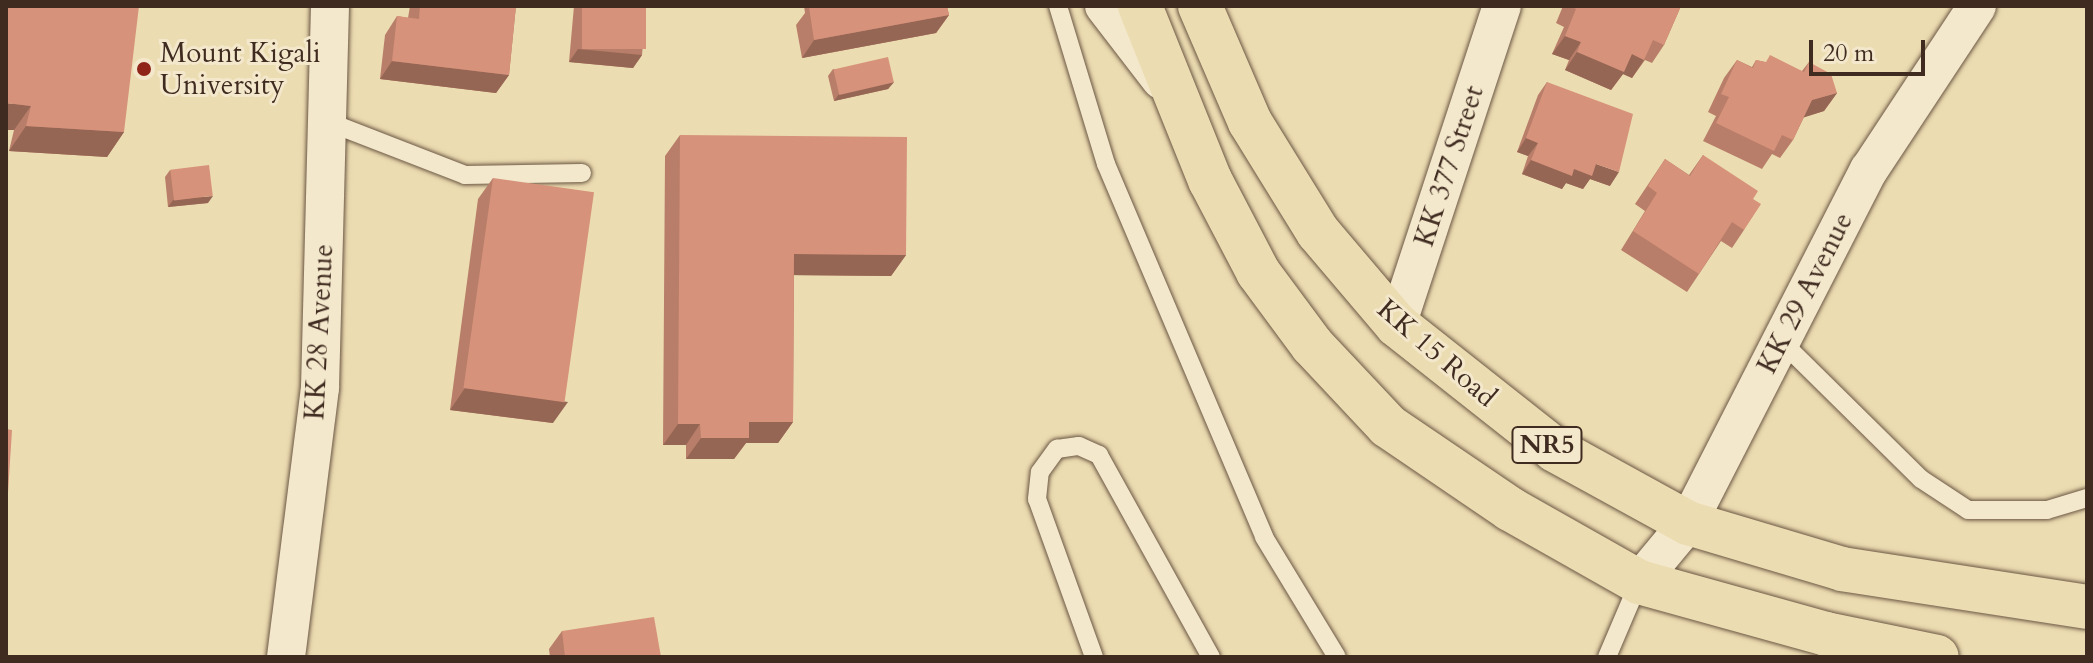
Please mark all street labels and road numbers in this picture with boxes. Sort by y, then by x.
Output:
street label: KK 377 Street [1407,81,1491,251]
street label: KK 29 Avenue [1750,207,1860,379]
street label: KK 28 Avenue [298,243,340,421]
street label: KK 15 Road [1371,292,1503,414]
road number: NR5 [1511,423,1583,467]

